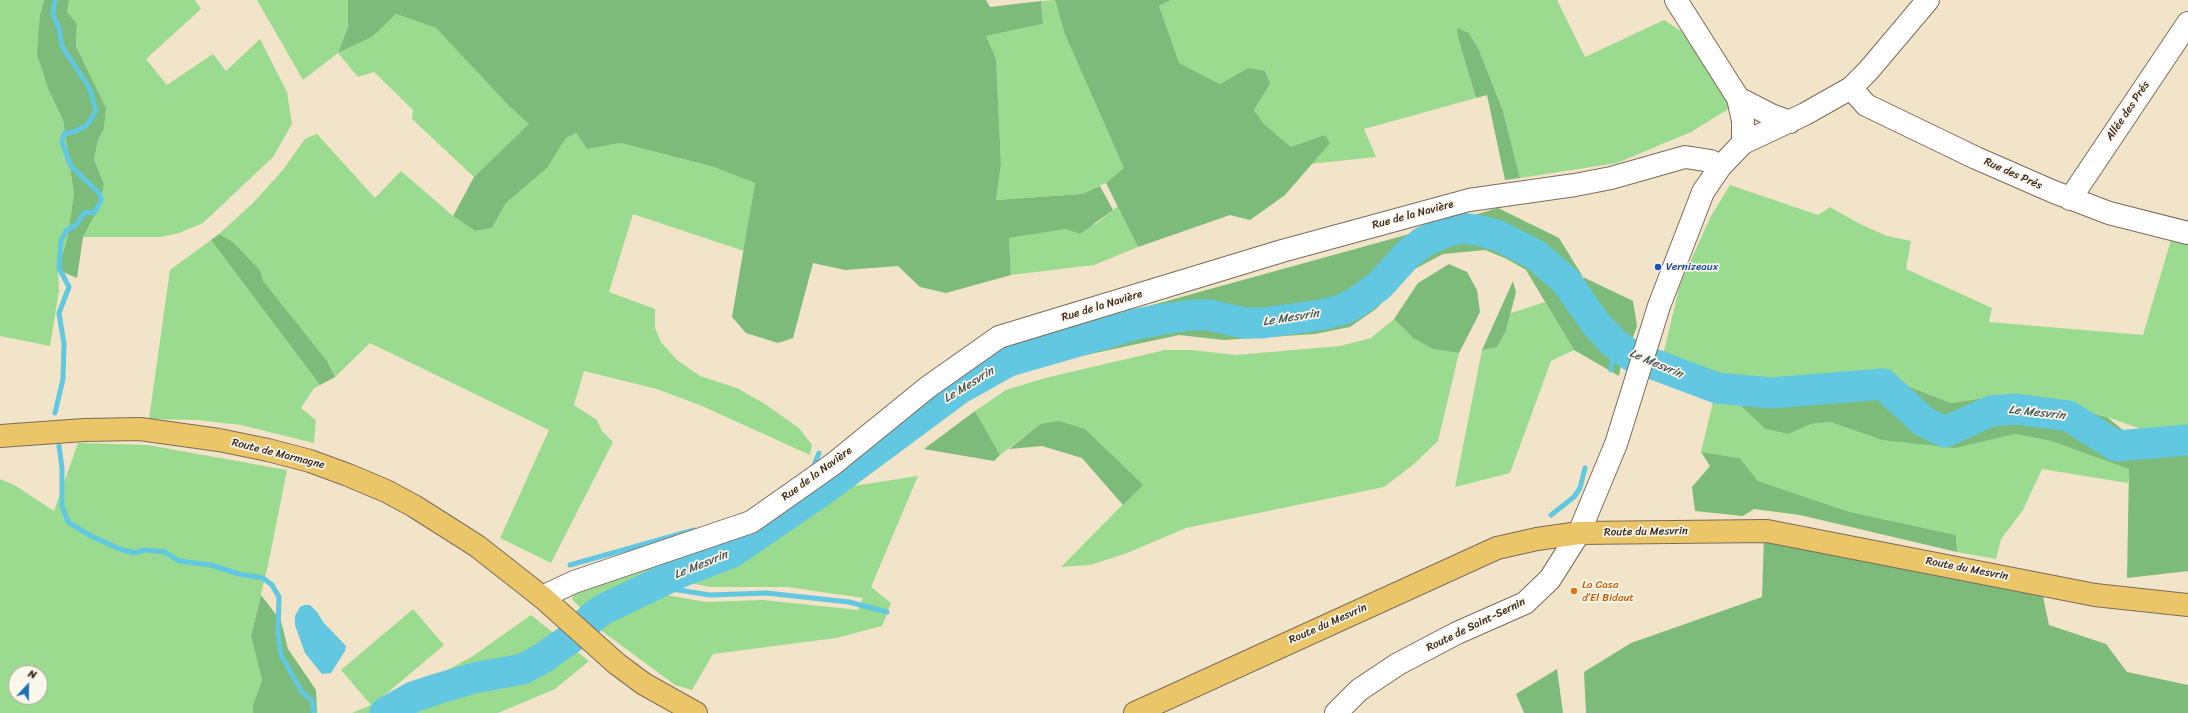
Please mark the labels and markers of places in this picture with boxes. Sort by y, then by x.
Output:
place label: Vernizeaux [1666,260,1718,274]
marker: Vernizeaux [1653,262,1663,272]
place label: La Casa d’El Bidaut [1582,578,1634,604]
marker: La Casa d’El Bidaut [1569,586,1579,596]

